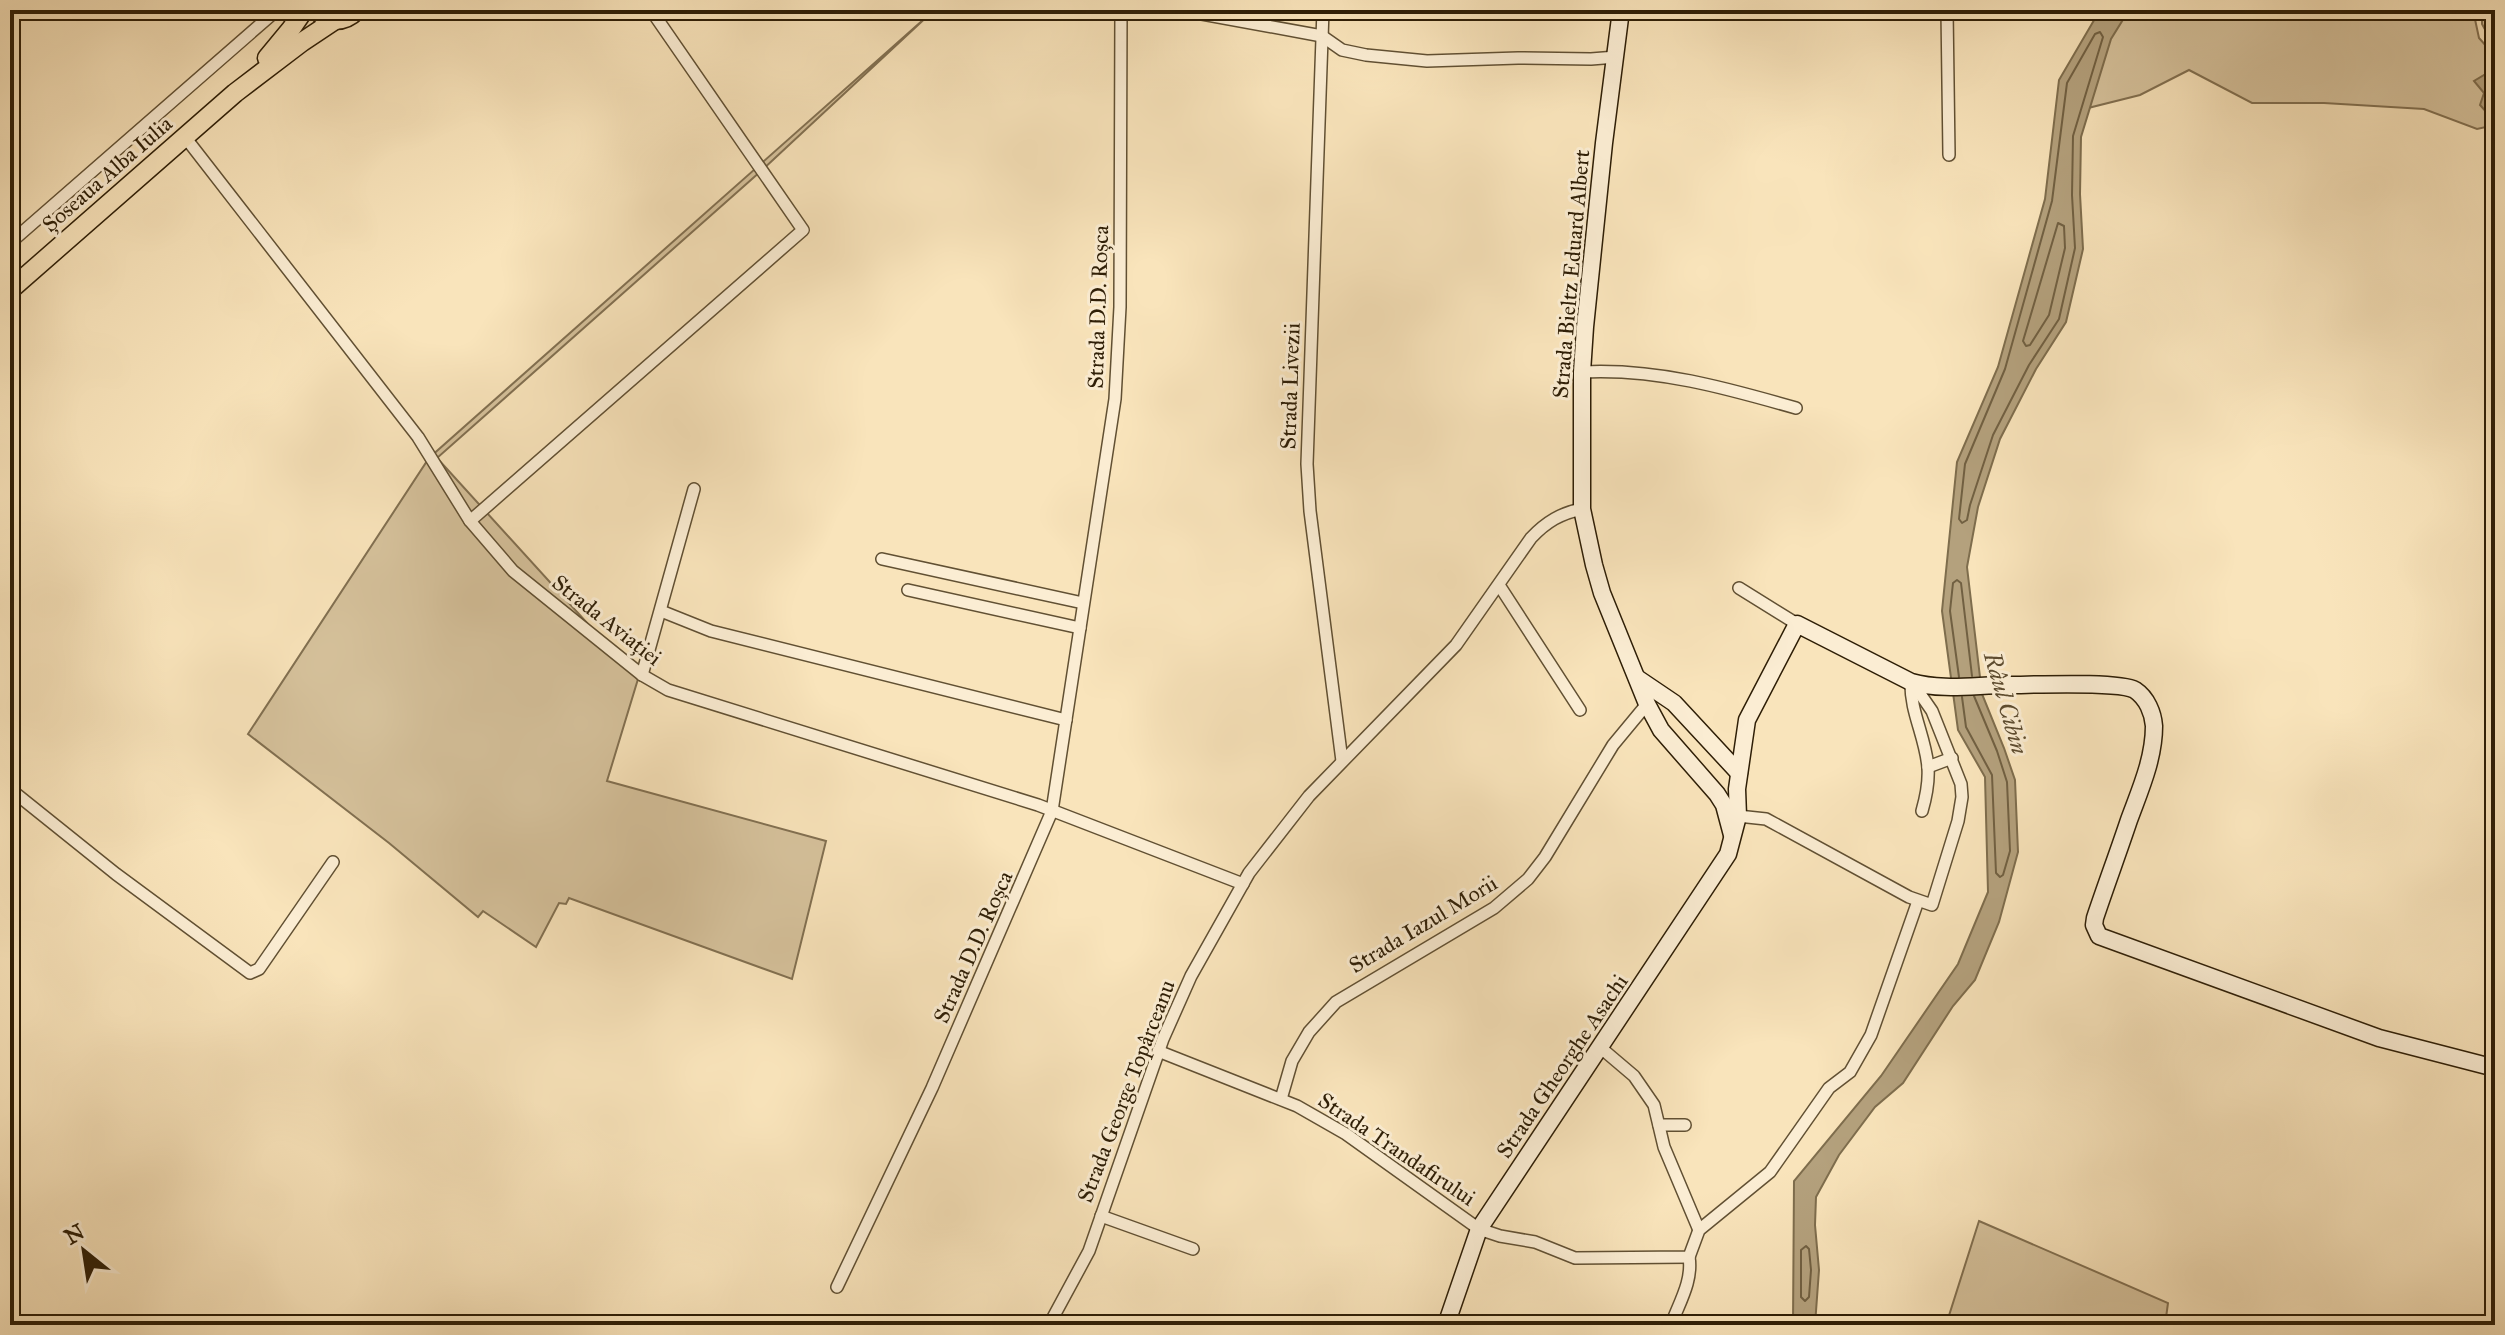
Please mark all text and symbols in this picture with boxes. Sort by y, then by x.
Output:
street label: Șoseaua Alba Iulia [36,110,178,238]
street label: Strada Bieltz Eduard Albert [1547,148,1595,399]
street label: Strada D.D. Roșca [1082,224,1114,389]
street label: Strada Livezii [1274,322,1306,450]
street label: Strada Aviației [547,569,667,671]
water label: Râul Cibin [1977,647,2035,758]
street label: Strada D.D. Roșca [927,866,1019,1027]
street label: Strada Iazul Morii [1344,869,1502,979]
street label: Strada Gheorghe Asachi [1490,969,1634,1163]
street label: Strada George Topârceanu [1071,976,1181,1206]
street label: Strada Trandafirului [1313,1086,1481,1212]
north arrow [44,1211,124,1291]
text: N [59,1218,89,1250]

